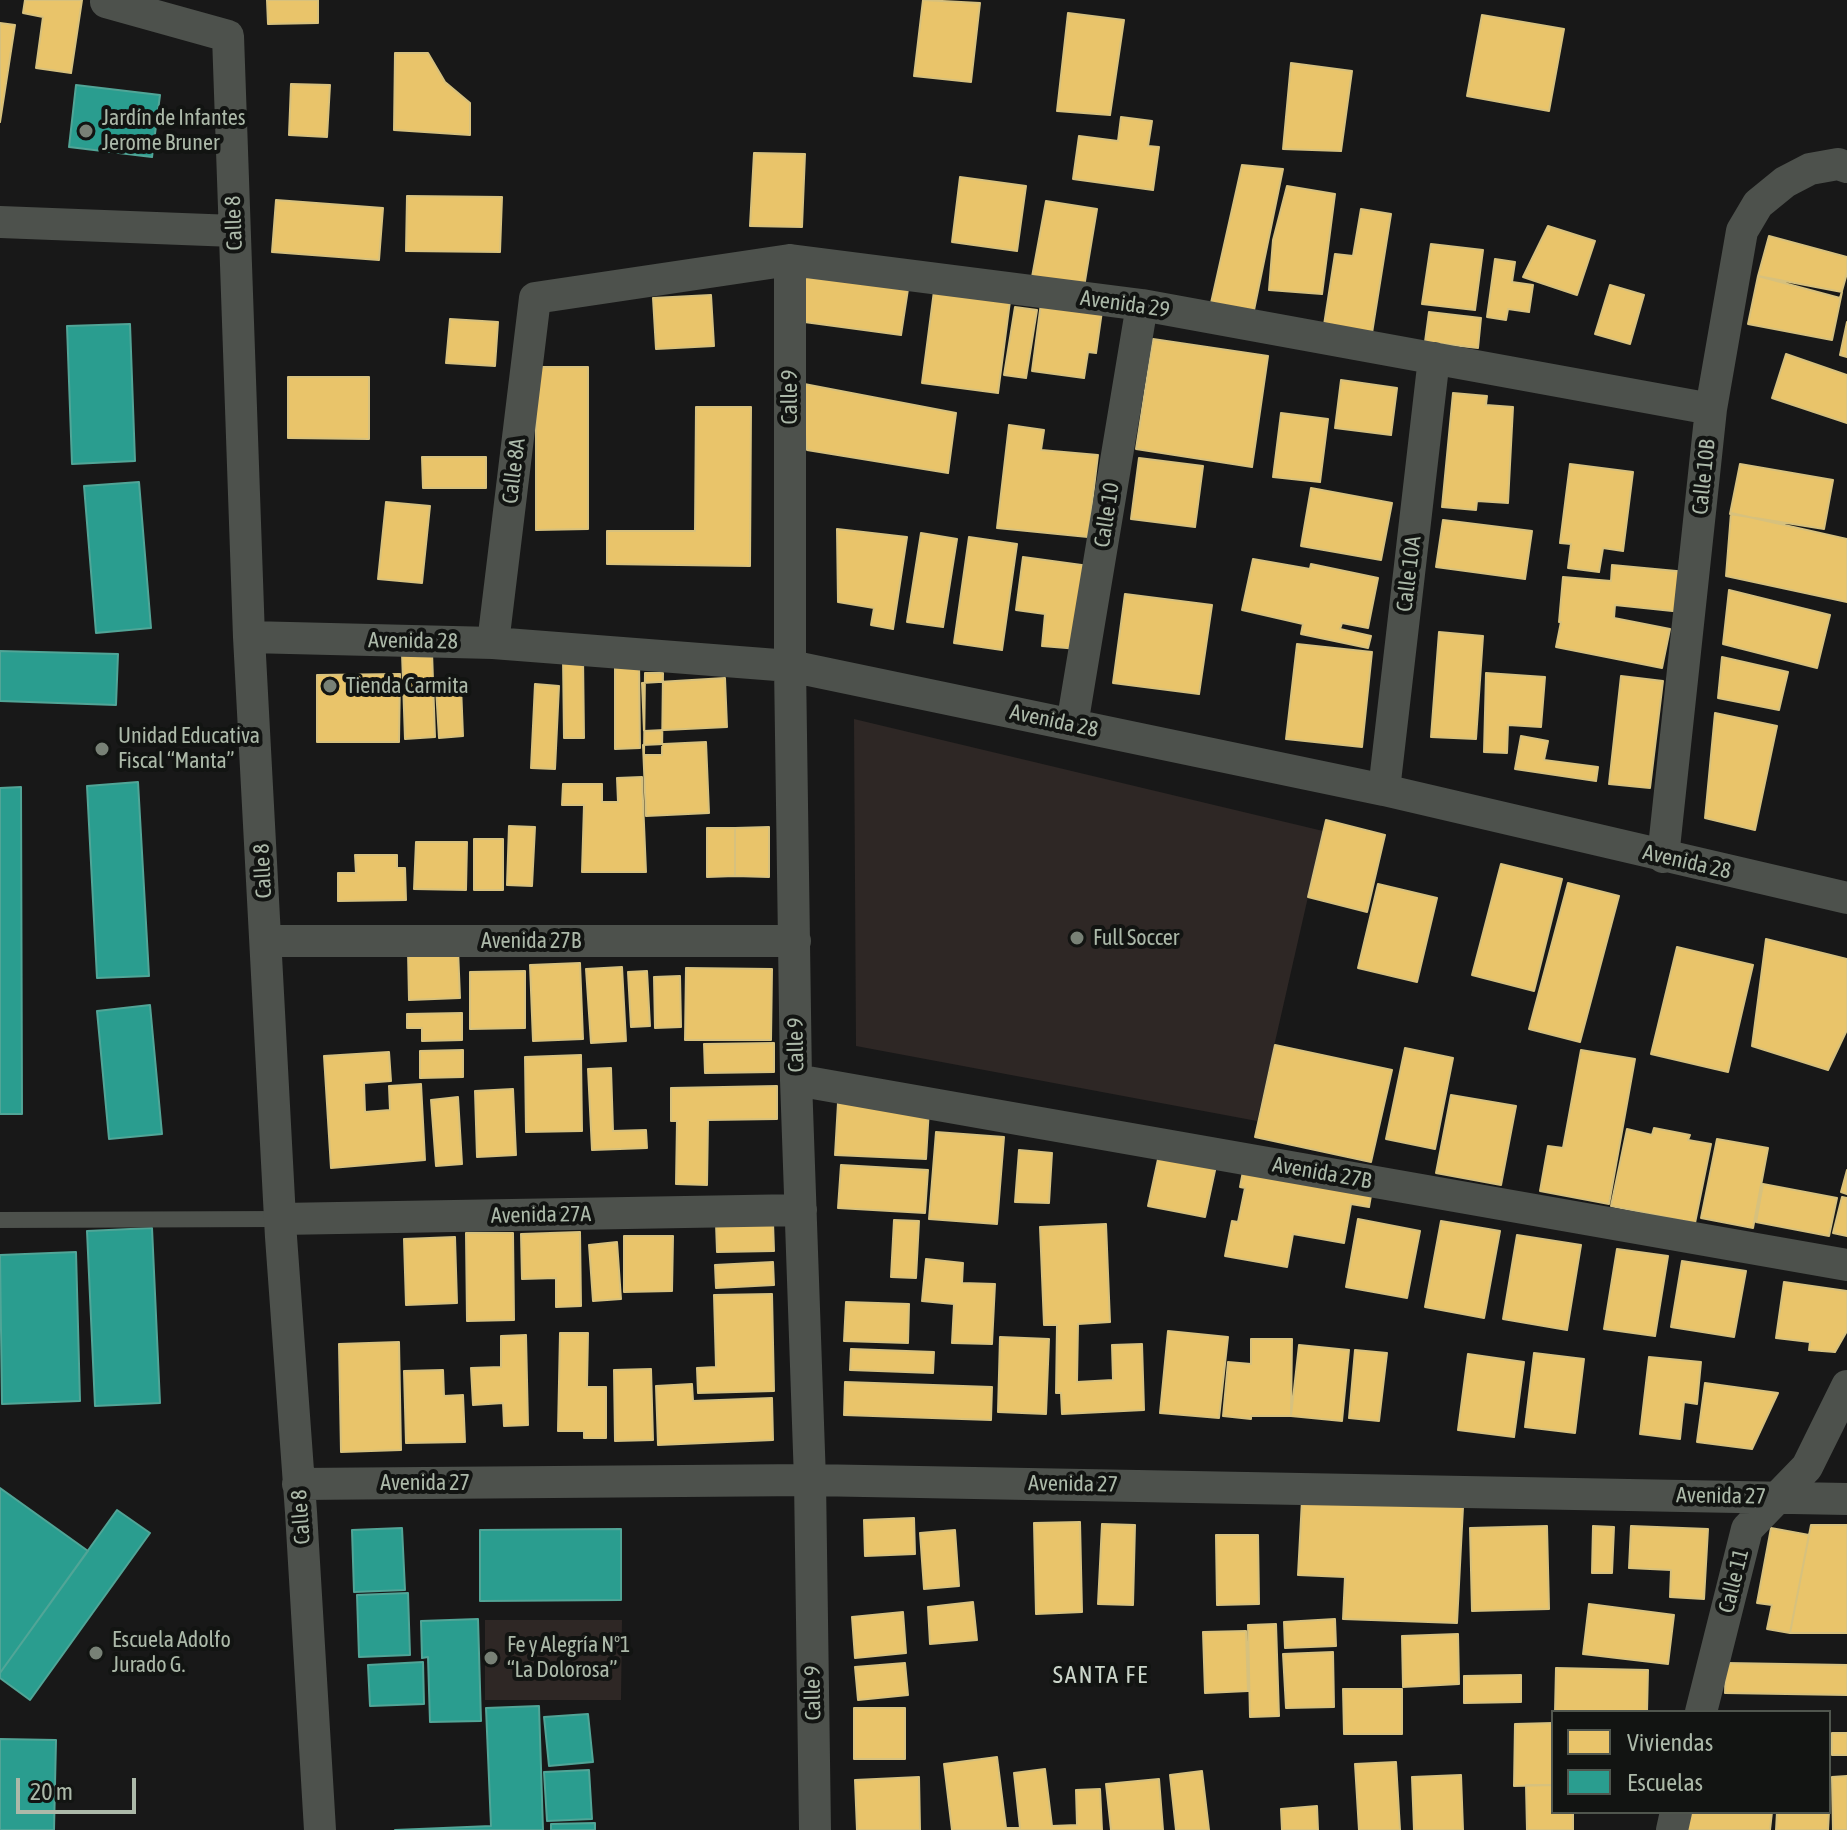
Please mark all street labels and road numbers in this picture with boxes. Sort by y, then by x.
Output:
street label: Calle 8 [220,195,248,251]
street label: Avenida 29 [1079,285,1171,323]
street label: Calle 9 [777,370,803,424]
street label: Calle 8A [497,437,531,505]
street label: Calle 10B [1687,438,1721,516]
street label: Calle 10 [1089,481,1125,549]
street label: Calle 10A [1391,535,1427,613]
street label: Avenida 28 [368,627,458,655]
street label: Avenida 28 [1007,699,1101,743]
street label: Avenida 28 [1640,839,1734,885]
street label: Calle 8 [248,843,278,899]
street label: Avenida 27B [481,928,581,954]
street label: Calle 9 [782,1017,810,1073]
street label: Avenida 27B [1270,1151,1374,1195]
street label: Avenida 27A [491,1201,591,1229]
street label: Avenida 27 [380,1470,470,1496]
street label: Avenida 27 [1028,1470,1118,1498]
street label: Avenida 27 [1676,1482,1766,1510]
street label: Calle 8 [286,1489,316,1545]
street label: Calle 11 [1713,1546,1755,1616]
street label: Calle 9 [799,1665,827,1721]

